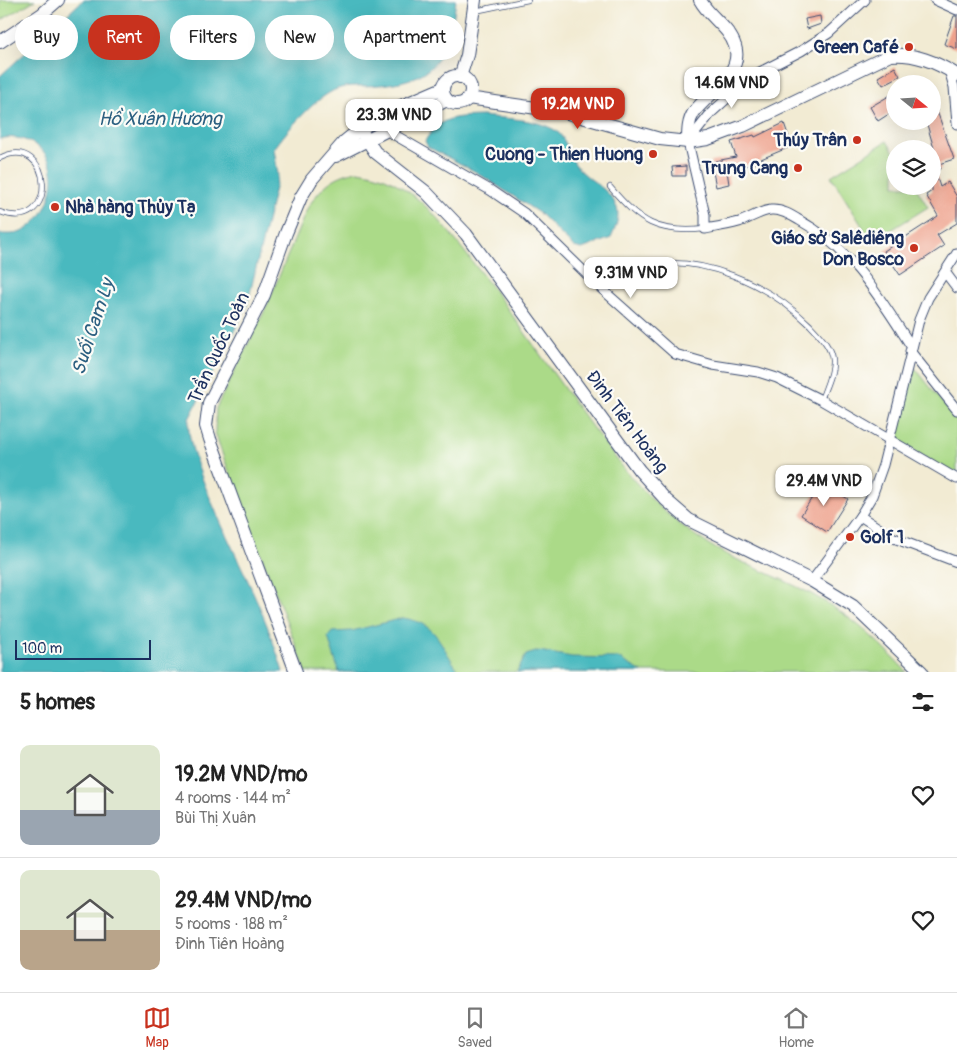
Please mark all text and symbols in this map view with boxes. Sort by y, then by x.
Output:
chip: Buy [15,15,78,60]
chip: Rent [88,15,160,60]
chip: Filters [170,15,255,60]
chip: New [265,15,334,60]
chip: Apartment [344,15,464,60]
place label: Green Café [813,36,899,59]
marker: Green Café [903,41,915,53]
pin: 14.6M VND [675,66,789,109]
text: 14.6M VND [695,73,769,93]
north arrow [886,75,941,130]
map controls [886,75,941,195]
pin: 19.2M VND [521,88,635,130]
text: 19.2M VND [542,94,614,114]
pin: 23.3M VND [337,98,451,141]
text: 23.3M VND [356,105,432,125]
water label: Hồ Xuân Hương [98,107,223,131]
place label: Thúy Trân [772,129,847,152]
marker: Thúy Trân [851,134,863,146]
button: layers [886,140,941,195]
place label: Cuong - Thien Huong [485,143,643,166]
marker: Cuong - Thien Huong [647,148,659,160]
place label: Trung Cang [701,157,788,180]
marker: Trung Cang [792,162,804,174]
place label: Nhà hàng Thủy Tạ [65,196,196,219]
marker: Nhà hàng Thủy Tạ [49,201,61,213]
place label: Giáo sở Salêdiêng Don Bosco [771,227,904,271]
marker: Giáo sở Salêdiêng Don Bosco [908,242,920,254]
pin: 9.31M VND [574,256,688,299]
text: 9.31M VND [595,263,667,283]
water label: Suối Cam Ly [66,274,121,378]
street label: Trần Quốc Toản [182,288,255,407]
street label: Đinh Tiên Hoàng [581,366,673,478]
pin: 29.4M VND [767,464,881,507]
text: 29.4M VND [786,471,862,491]
place label: Golf 1 [860,526,904,549]
marker: Golf 1 [844,531,856,543]
scale bar [15,637,151,660]
text: 100 m [22,640,62,657]
icon: filters [909,688,937,716]
text: 5 homes [20,689,95,716]
text: 19.2M VND/mo [175,761,307,788]
icon: home [60,765,120,825]
icon: heart [909,781,937,809]
text: 4 rooms · 144 m² [175,788,291,808]
text: Bùi Thị Xuân [175,808,256,828]
text: 29.4M VND/mo [175,887,311,914]
icon: home [60,890,120,950]
icon: heart [909,906,937,934]
text: 5 rooms · 188 m² [175,914,288,934]
text: Đinh Tiên Hoàng [175,934,284,954]
tab: Map [143,1004,171,1051]
tab: Saved [457,1004,492,1051]
tab: Home [779,1004,814,1051]

